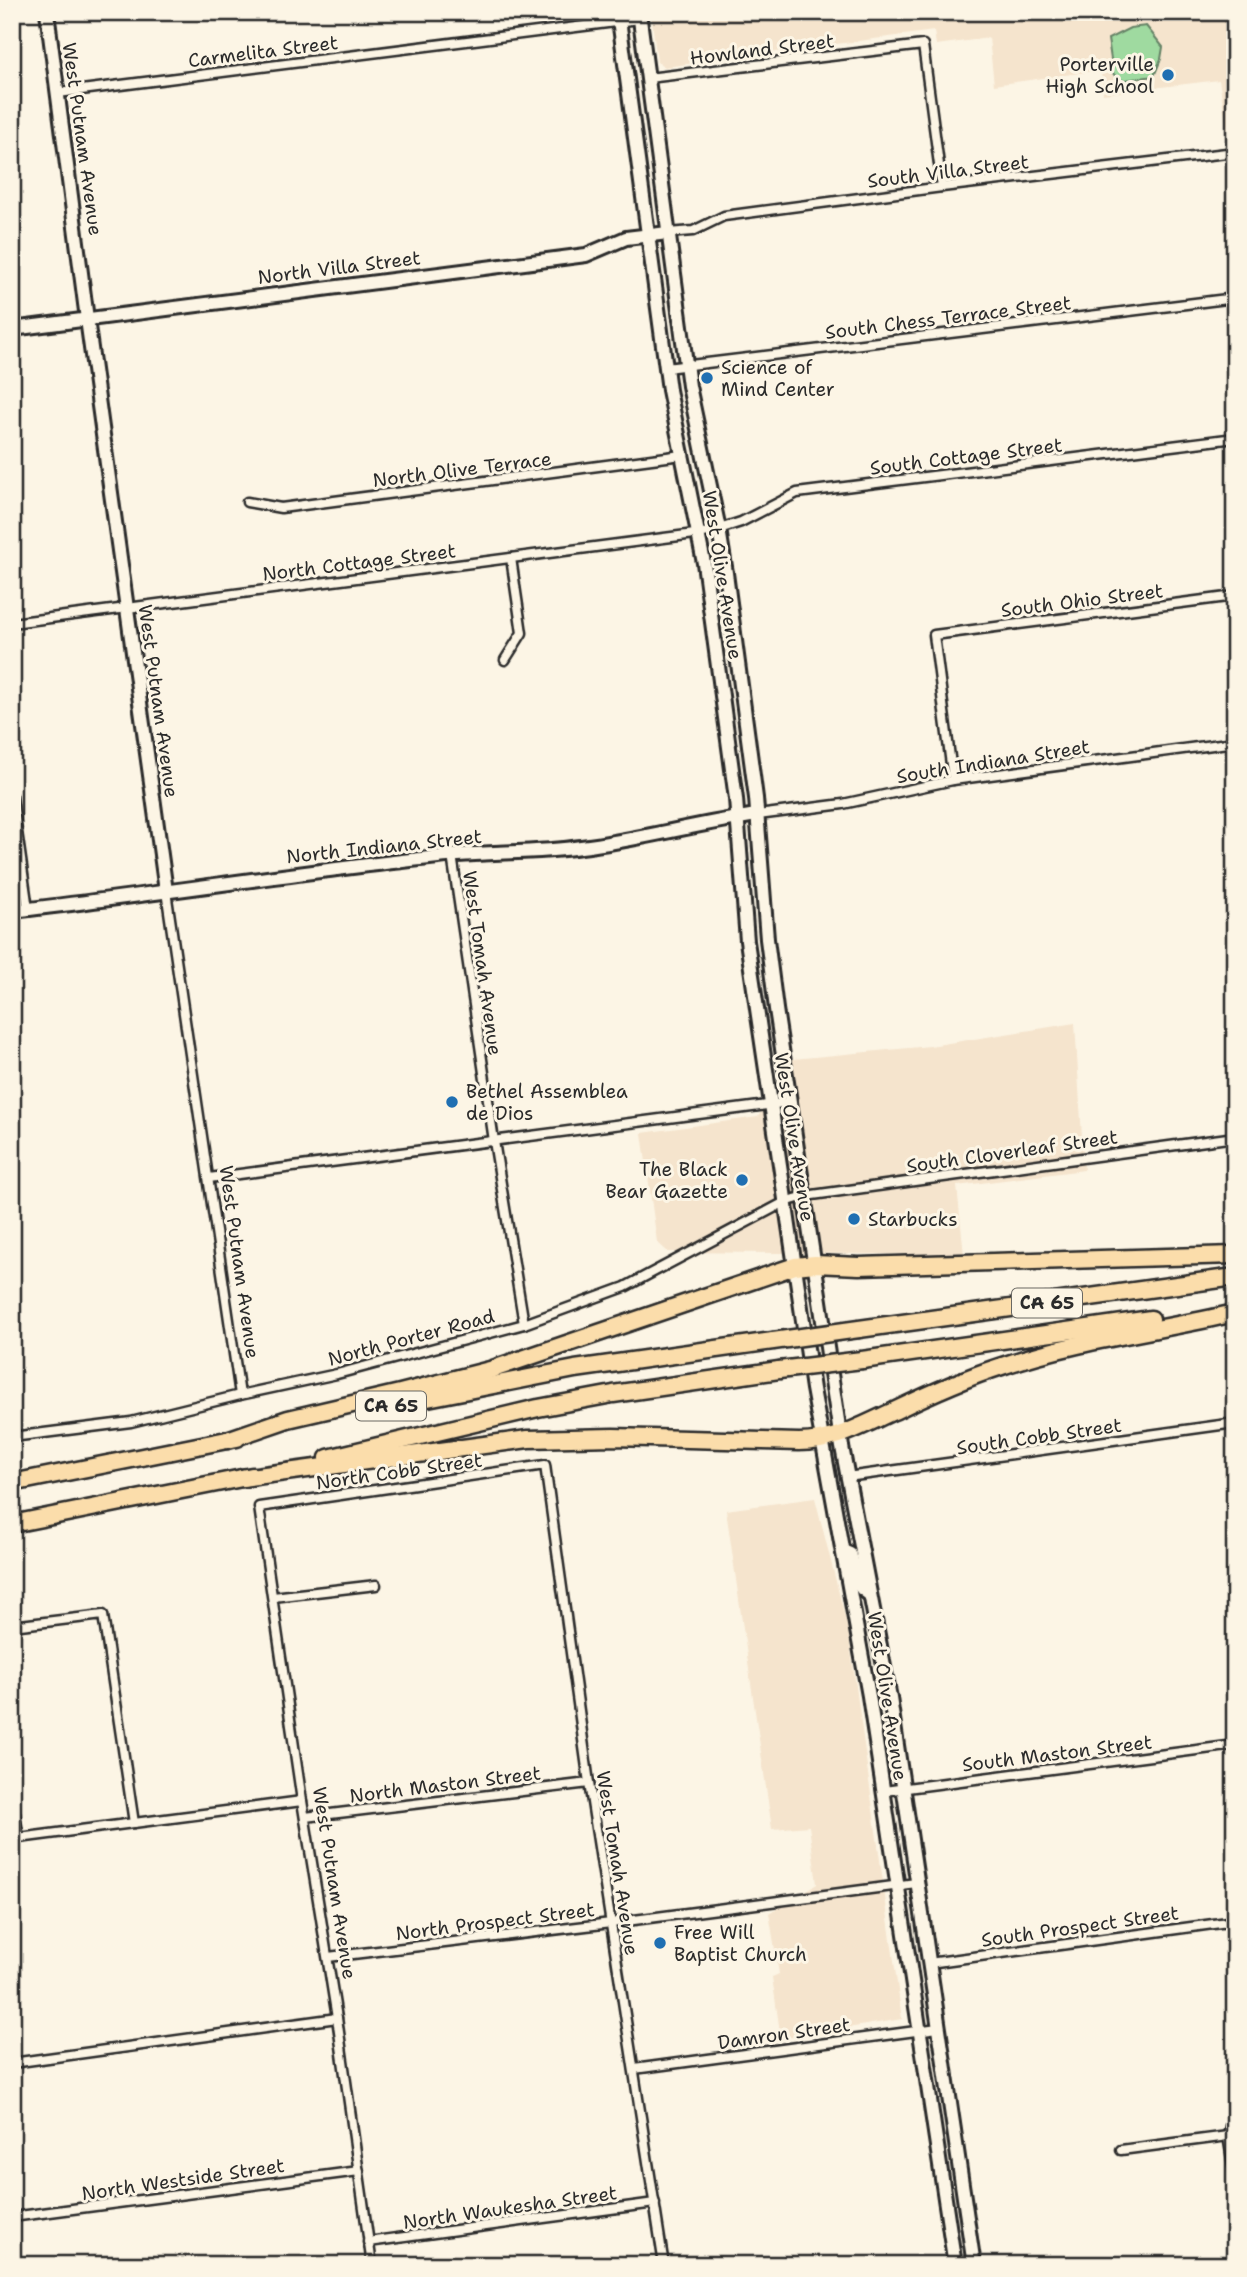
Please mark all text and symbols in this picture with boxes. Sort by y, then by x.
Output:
street label: Howland Street [689,28,836,71]
street label: Carmelita Street [187,30,339,73]
street label: West Putnam Avenue [57,41,108,237]
place label: Porterville High School [1045,52,1154,99]
marker: Porterville High School [1160,67,1176,83]
street label: South Villa Street [866,149,1030,194]
street label: North Villa Street [256,245,422,290]
street label: South Chess Terrace Street [824,290,1072,345]
place label: Science of Mind Center [721,355,835,402]
marker: Science of Mind Center [699,370,715,386]
street label: South Cottage Street [868,432,1064,481]
street label: North Olive Terrace [371,446,553,493]
street label: West Olive Avenue [697,489,748,661]
street label: North Cottage Street [261,538,457,587]
street label: South Ohio Street [1000,578,1165,623]
street label: West Putnam Avenue [133,603,184,799]
street label: South Indiana Street [895,734,1091,789]
street label: North Indiana Street [285,824,483,869]
street label: West Tomah Avenue [457,869,508,1057]
street label: West Olive Avenue [769,1051,820,1223]
place label: Bethel Assemblea de Dios [466,1079,628,1126]
marker: Bethel Assemblea de Dios [444,1094,460,1110]
street label: South Cloverleaf Street [905,1124,1119,1179]
place label: The Black Bear Gazette [605,1157,728,1204]
street label: West Putnam Avenue [214,1164,265,1360]
marker: The Black Bear Gazette [734,1172,750,1188]
place label: Starbucks [868,1207,958,1232]
marker: Starbucks [846,1211,862,1227]
road number: CA 65 [1012,1288,1082,1318]
street label: North Porter Road [325,1303,497,1372]
road number: CA 65 [356,1392,426,1420]
street label: South Cobb Street [955,1413,1123,1460]
street label: North Cobb Street [314,1447,484,1496]
street label: West Olive Avenue [862,1610,913,1782]
street label: South Maston Street [961,1729,1153,1778]
street label: North Maston Street [348,1760,542,1809]
street label: West Tomah Avenue [591,1769,644,1957]
street label: West Putnam Avenue [307,1785,362,1981]
street label: North Prospect Street [394,1897,596,1946]
street label: South Prospect Street [980,1900,1180,1953]
place label: Free Will Baptist Church [674,1920,807,1967]
marker: Free Will Baptist Church [652,1935,668,1951]
street label: Damron Street [716,2012,852,2055]
street label: North Westside Street [80,2153,286,2206]
street label: North Waukesha Street [401,2180,619,2235]

